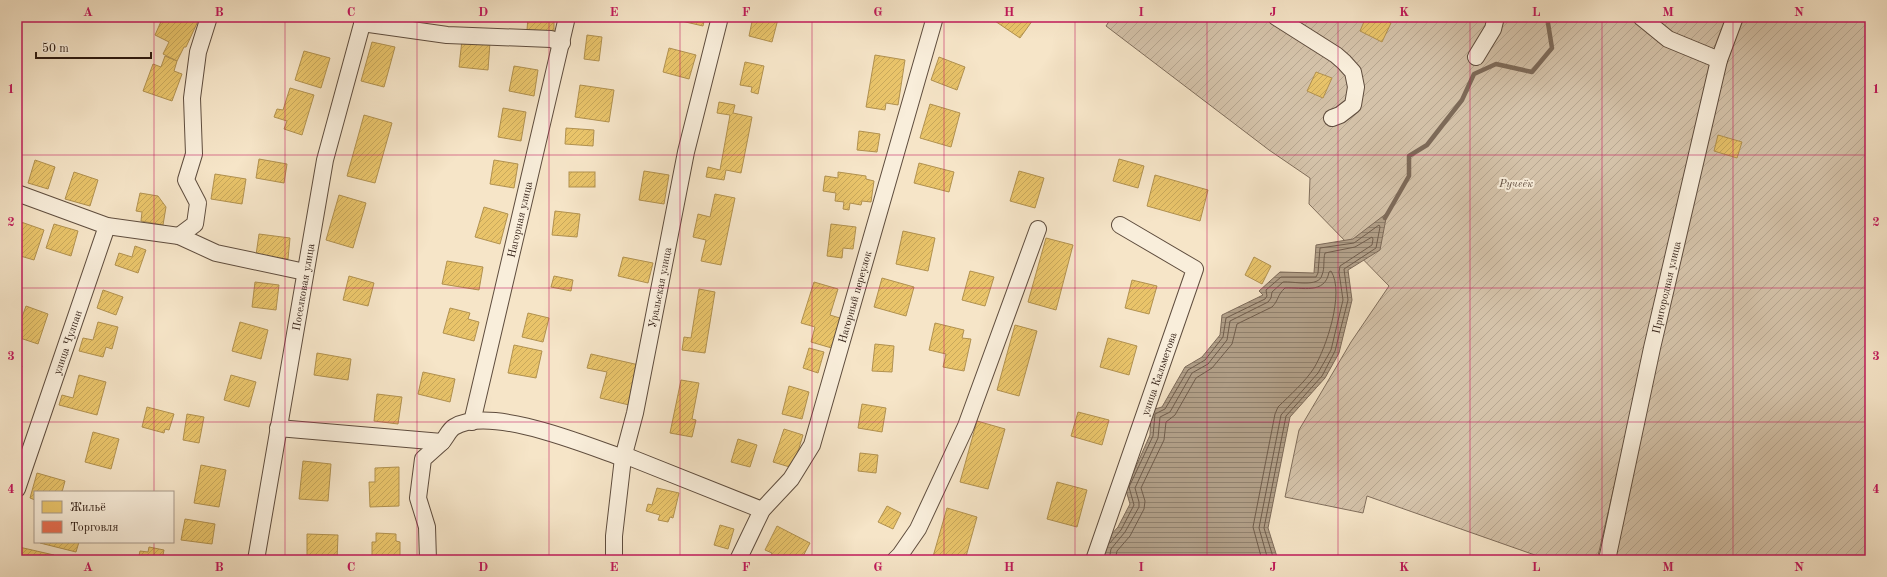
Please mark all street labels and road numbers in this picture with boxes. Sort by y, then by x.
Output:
street label: Нагорная улица [507,180,535,259]
street label: Пригородная улица [1651,240,1684,335]
street label: Поселковая улица [292,242,318,332]
street label: Уральская улица [648,246,674,329]
street label: Нагорный переулок [838,249,875,345]
street label: улица Чулпан [52,309,85,377]
street label: улица Кальметова [1140,331,1180,418]

